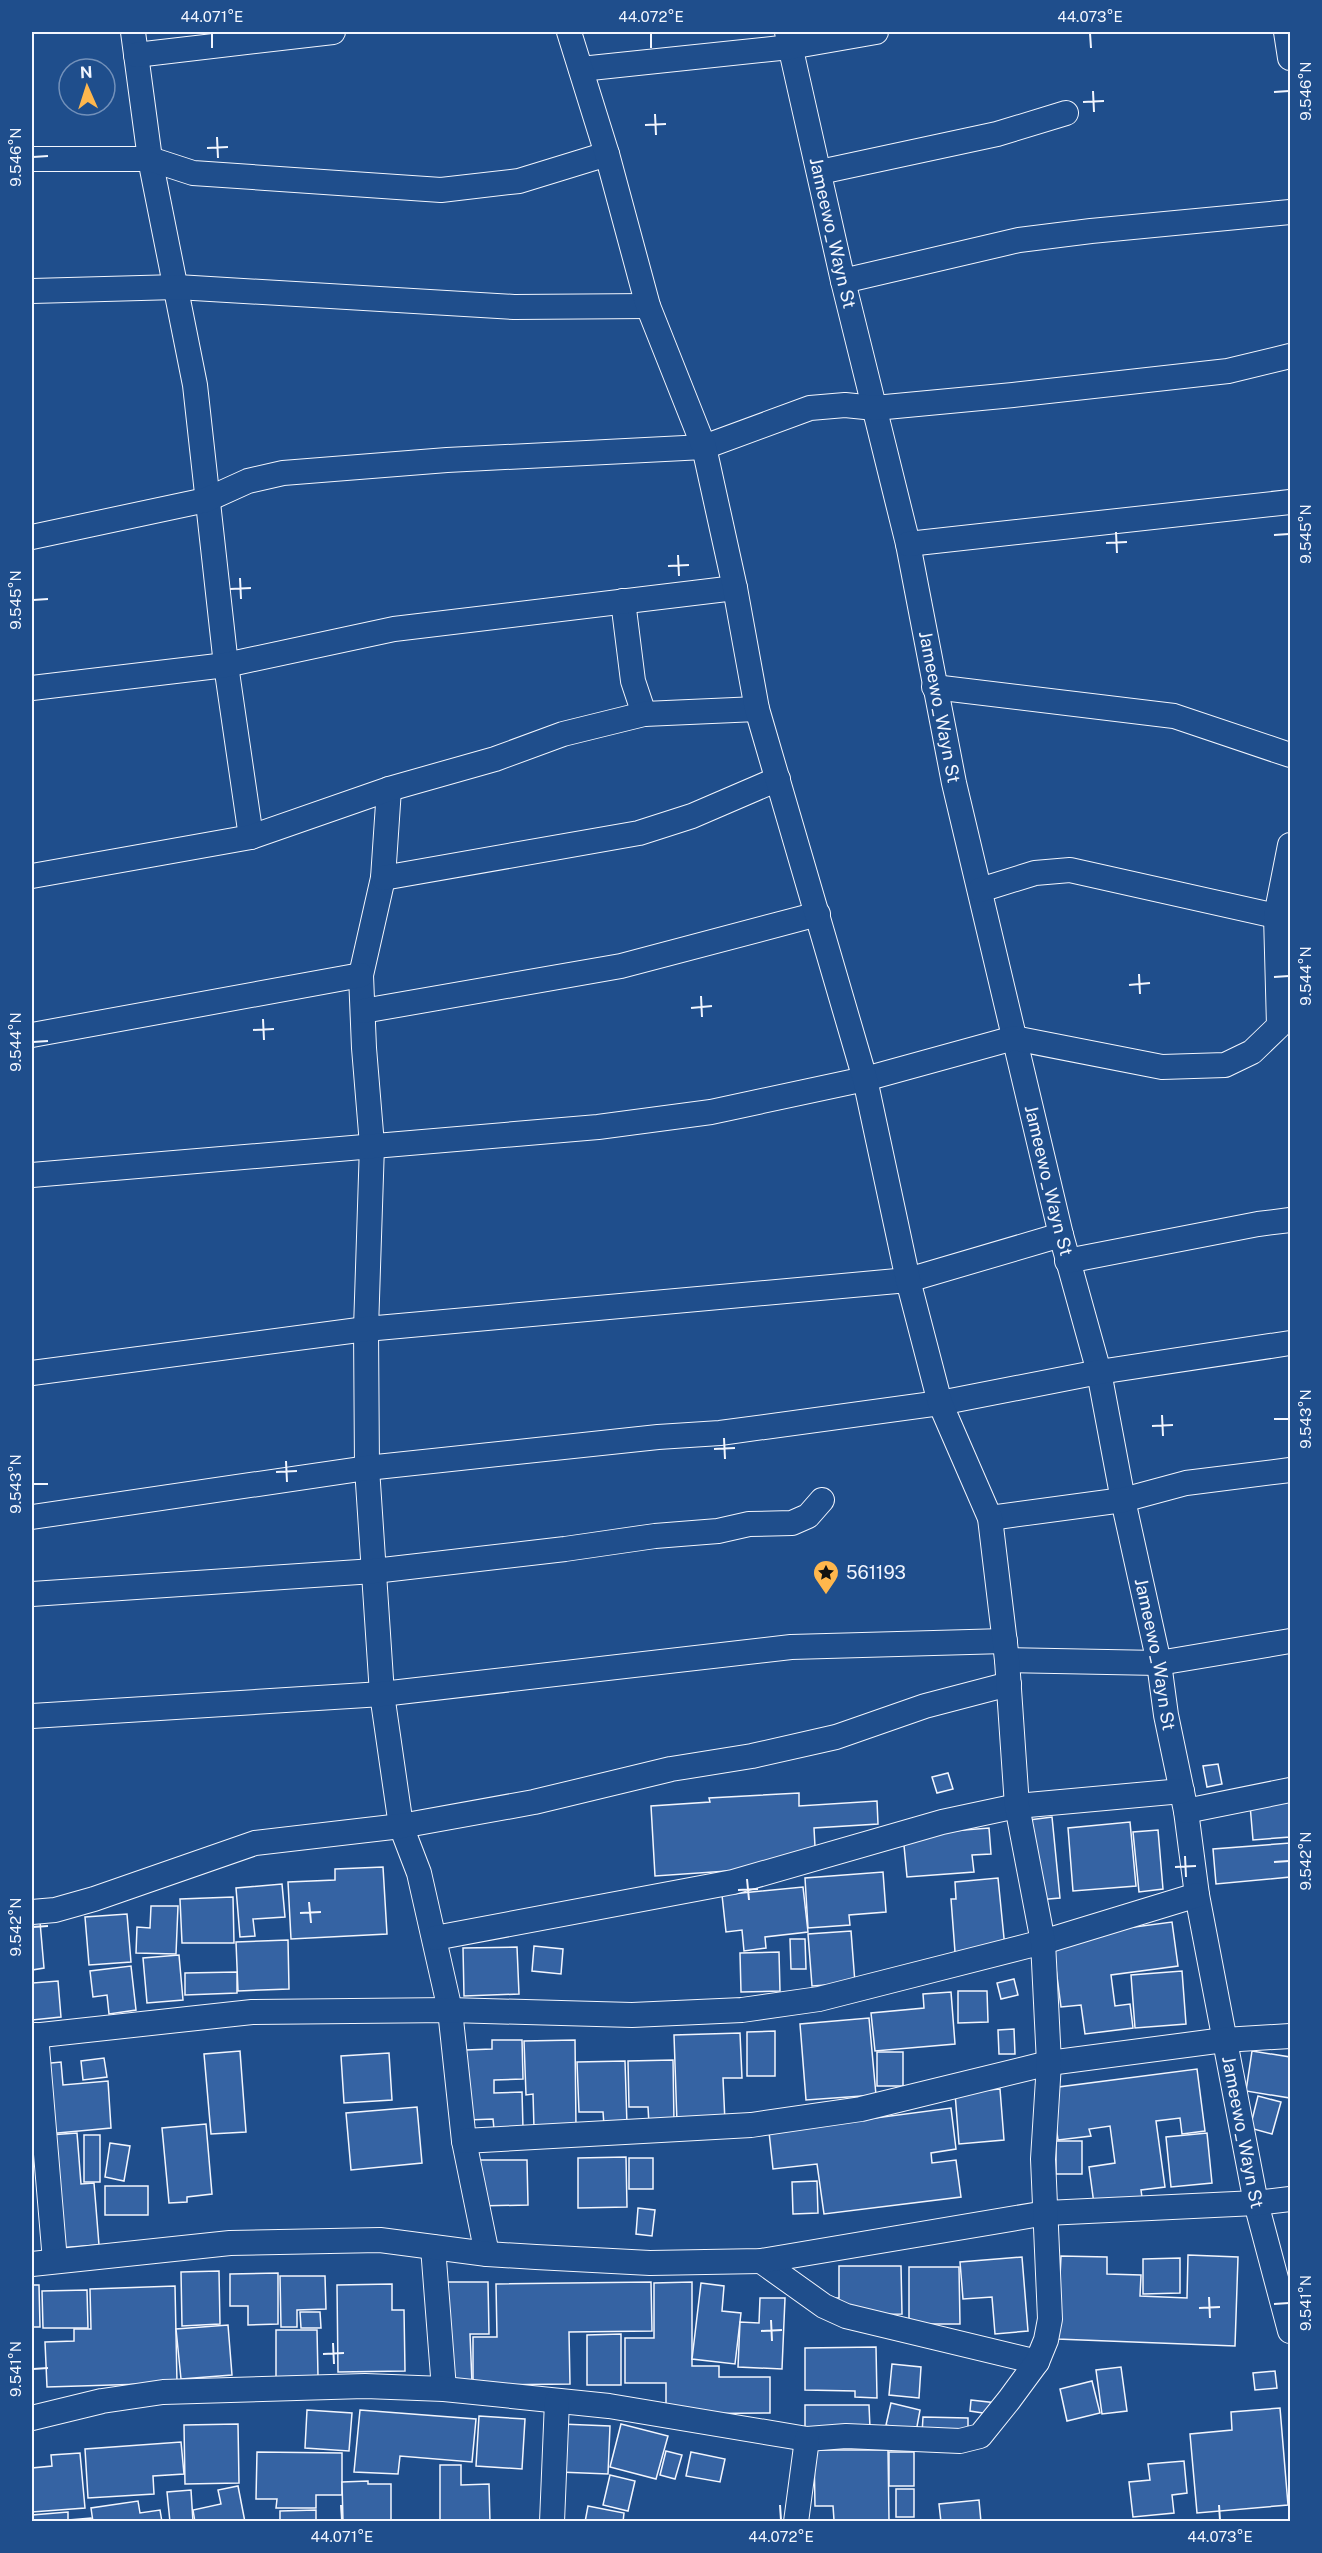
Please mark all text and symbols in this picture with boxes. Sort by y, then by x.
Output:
text: 44.071°E [181,8,243,25]
text: 44.072°E [618,8,684,25]
text: 44.073°E [1057,8,1123,25]
north arrow [57,57,117,117]
text: 9.546°N [1297,61,1314,121]
text: N [79,63,93,82]
text: 9.546°N [7,127,24,187]
street label: Jameewo_Wayn St [805,155,860,311]
text: 9.545°N [1297,504,1314,564]
text: 9.545°N [7,570,24,630]
street label: Jameewo_Wayn St [915,629,965,785]
text: 9.544°N [1297,946,1314,1006]
text: 9.544°N [7,1012,24,1072]
street label: Jameewo_Wayn St [1021,1103,1077,1258]
text: 9.543°N [1297,1389,1314,1449]
text: 9.543°N [7,1454,24,1514]
place icon: 561193 [811,1558,841,1596]
place label: 561193 [846,1562,906,1583]
street label: Jameewo_Wayn St [1131,1576,1180,1732]
text: 9.542°N [1297,1832,1314,1890]
text: 9.542°N [7,1898,24,1956]
street label: Jameewo_Wayn St [1218,2054,1268,2210]
text: 9.541°N [1297,2275,1314,2331]
text: 9.541°N [7,2341,24,2397]
text: 44.071°E [311,2528,373,2545]
text: 44.072°E [748,2528,814,2545]
text: 44.073°E [1187,2528,1253,2545]

